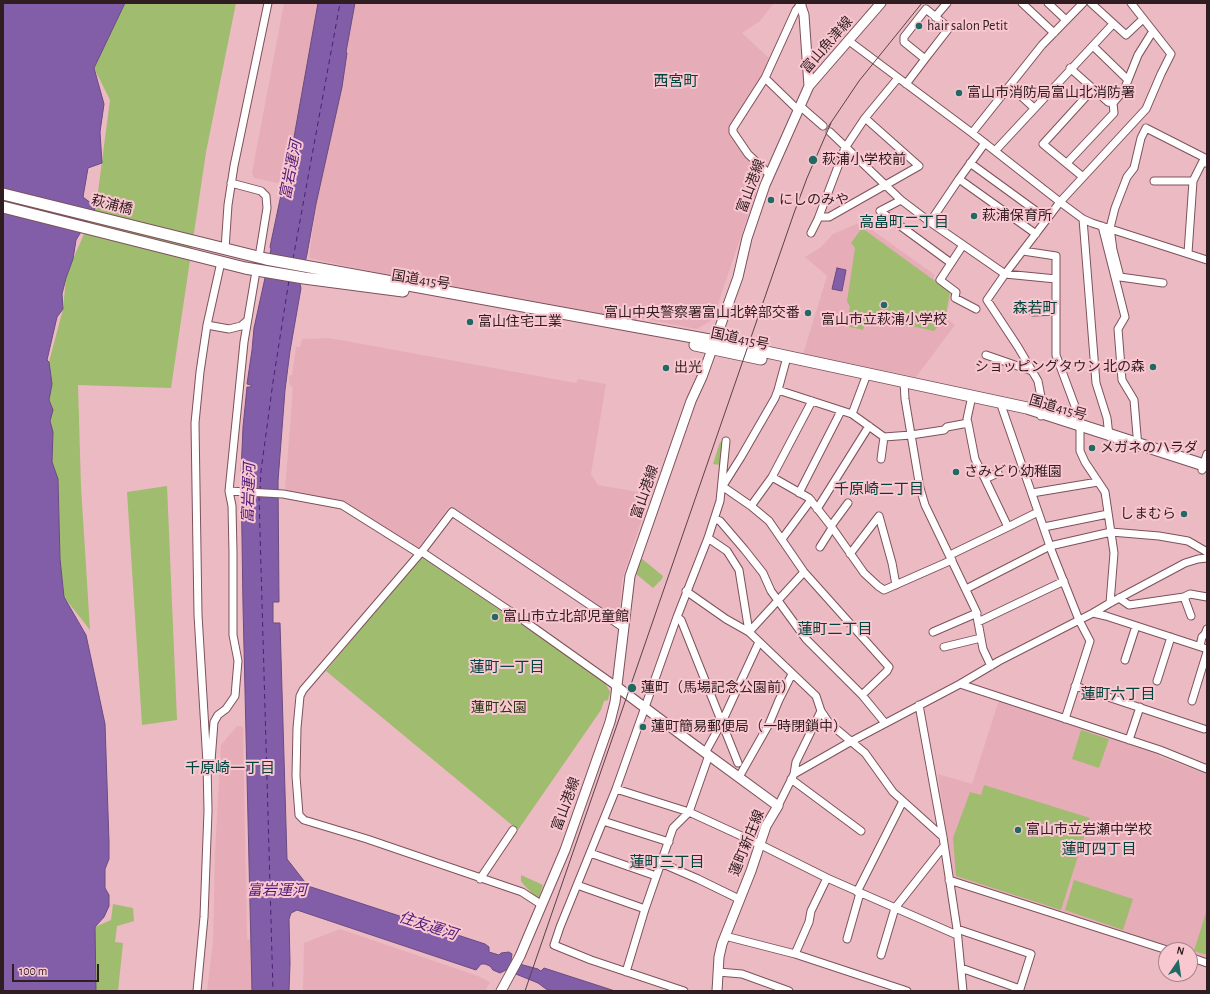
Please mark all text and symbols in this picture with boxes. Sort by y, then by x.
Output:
street label: 富山魚津線 [798,13,856,77]
place label: hair salon Petit [927,18,1008,34]
marker: hair salon Petit [914,21,924,31]
district label: 西宮町 [654,72,698,90]
place label: 富山市消防局富山北消防署 [967,85,1135,101]
marker: 富山市消防局富山北消防署 [954,88,964,98]
water label: 富岩運河 [276,139,306,201]
place label: 萩浦小学校前 [822,152,906,168]
marker: 萩浦小学校前 [807,154,819,166]
street label: 富山港線 [734,157,768,215]
street label: 萩浦橋 [90,192,134,218]
place label: にしのみや [779,192,849,208]
marker: にしのみや [766,195,776,205]
place label: 萩浦保育所 [982,208,1052,224]
marker: 萩浦保育所 [969,211,979,221]
district label: 高畠町二丁目 [859,213,949,231]
street label: 国道415号 [390,267,452,293]
district label: 森若町 [1013,299,1057,317]
marker: 富山市立萩浦小学校 [879,300,889,310]
place label: 富山中央警察署富山北幹部交番 [604,305,800,321]
marker: 富山中央警察署富山北幹部交番 [803,308,813,318]
place label: 富山市立萩浦小学校 [821,312,947,328]
place label: 富山住宅工業 [478,314,562,330]
marker: 富山住宅工業 [465,317,475,327]
street label: 国道415号 [709,325,771,353]
place label: ショッピングタウン 北の森 [975,359,1145,375]
place label: 出光 [674,360,702,376]
marker: ショッピングタウン 北の森 [1148,362,1158,372]
marker: 出光 [661,363,671,373]
street label: 国道415号 [1027,392,1089,424]
place label: メガネのハラダ [1100,440,1198,456]
marker: メガネのハラダ [1087,443,1097,453]
water label: 富岩運河 [239,463,259,523]
street label: 富山港線 [628,463,662,521]
place label: さみどり幼稚園 [964,464,1062,480]
marker: さみどり幼稚園 [951,467,961,477]
district label: 千原崎二丁目 [834,480,924,498]
place label: しまむら [1120,506,1176,522]
marker: しまむら [1179,509,1189,519]
place label: 富山市立北部児童館 [503,609,629,625]
marker: 富山市立北部児童館 [490,612,500,622]
district label: 蓮町二丁目 [798,620,872,638]
district label: 蓮町一丁目 [470,658,544,676]
place label: 蓮町（馬場記念公園前） [641,680,795,696]
marker: 蓮町（馬場記念公園前） [626,682,638,694]
district label: 蓮町六丁目 [1081,685,1155,703]
park label: 蓮町公園 [471,700,527,716]
place label: 蓮町簡易郵便局（一時閉鎖中） [651,719,847,735]
marker: 蓮町簡易郵便局（一時閉鎖中） [638,722,648,732]
district label: 千原崎一丁目 [185,759,275,777]
street label: 富山港線 [549,775,583,833]
street label: 蓮町新庄線 [726,807,768,879]
place label: 富山市立岩瀬中学校 [1026,822,1152,838]
marker: 富山市立岩瀬中学校 [1013,825,1023,835]
district label: 蓮町四丁目 [1062,840,1136,858]
district label: 蓮町三丁目 [630,853,704,871]
water label: 富岩運河 [247,881,307,899]
water label: 住友運河 [397,908,459,944]
north arrow [1158,942,1198,982]
text: N [1176,945,1186,957]
scale bar [14,956,101,982]
text: 100 m [19,965,47,977]

